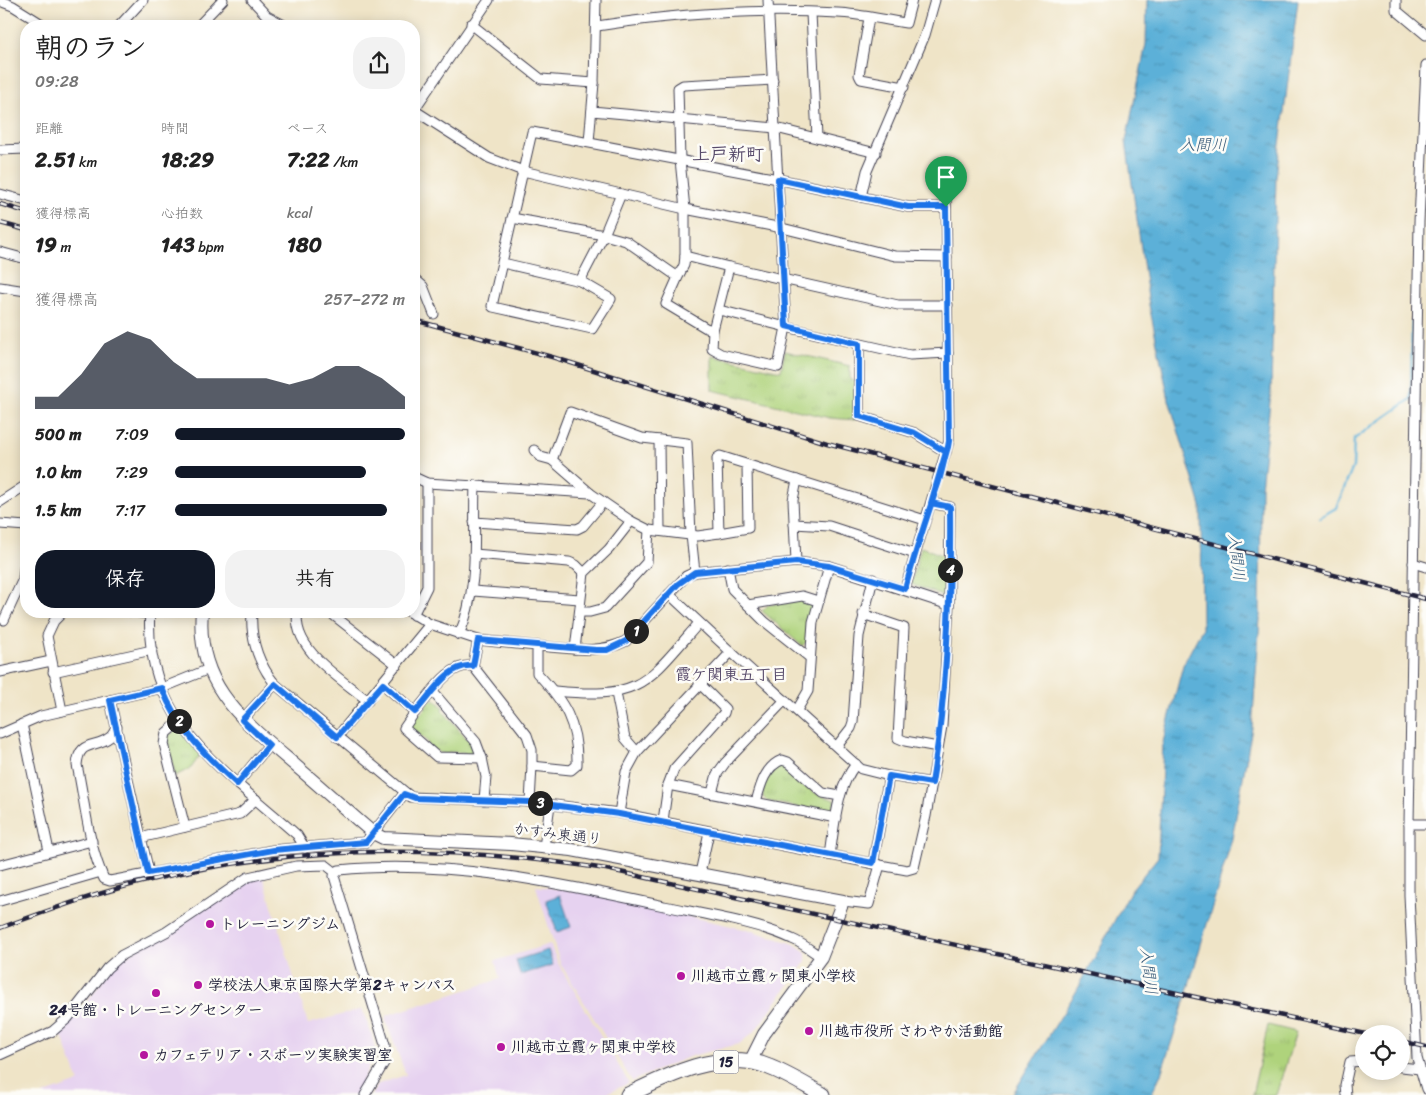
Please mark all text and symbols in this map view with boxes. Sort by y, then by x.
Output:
text: 朝のラン [35,23,147,72]
button: share [353,37,405,89]
text: 09:28 [35,67,79,96]
text: 距離 [35,116,63,141]
text: 時間 [161,116,189,141]
text: ペース [287,116,328,141]
water label: 入間川 [1179,130,1227,159]
district label: 上戸新町 [692,138,764,170]
text: 2.51 [35,141,75,179]
text: 18:29 [161,141,214,179]
text: 7:22 [287,141,330,179]
text: km [75,150,97,175]
text: /km [330,150,358,175]
pin [925,156,967,207]
icon: arrive [932,163,960,191]
text: 獲得標高 [35,201,91,226]
text: 心拍数 [161,201,203,226]
text: kcal [287,201,312,226]
text: 19 [35,226,57,264]
text: 143 [161,226,195,264]
text: 180 [287,226,322,264]
text: m [57,235,71,260]
text: bpm [195,235,224,260]
text: 獲得標高 [35,285,99,314]
text: 257–272 m [324,285,405,314]
text: 500 m [35,420,81,449]
text: 7:09 [115,420,149,449]
text: 1.0 km [35,458,82,487]
text: 7:29 [115,458,148,487]
text: 1.5 km [35,496,81,525]
text: 7:17 [115,496,145,525]
water label: 入間川 [1220,531,1254,583]
button: 保存 [35,550,215,608]
button: 共有 [225,550,405,608]
pin: 4 [938,558,962,582]
text: 4 [946,558,955,583]
pin: 1 [624,618,648,644]
text: 1 [633,619,640,644]
district label: 霞ケ関東五丁目 [675,660,787,689]
pin: 2 [166,708,192,734]
text: 2 [175,709,184,734]
pin: 3 [528,790,552,816]
text: 3 [537,791,544,816]
street label: かすみ東通り [512,816,604,852]
place label: トレーニングジム [220,911,340,937]
marker: トレーニングジム [204,918,216,930]
water label: 入間川 [1132,945,1166,997]
place label: 川越市立霞ヶ関東小学校 [691,963,856,989]
marker: 川越市立霞ヶ関東小学校 [675,970,687,982]
place label: 学校法人東京国際大学第2キャンパス [208,972,456,998]
marker: 学校法人東京国際大学第2キャンパス [192,979,204,991]
marker: 24号館・トレーニングセンター [150,987,162,999]
place label: 24号館・トレーニングセンター [48,997,263,1023]
place label: 川越市役所 さわやか活動館 [819,1018,1003,1044]
marker: 川越市役所 さわやか活動館 [803,1025,815,1037]
map controls [1355,1025,1410,1080]
button: locate [1355,1025,1410,1080]
place label: 川越市立霞ヶ関東中学校 [511,1034,676,1060]
marker: 川越市立霞ヶ関東中学校 [495,1041,507,1053]
place label: カフェテリア・スポーツ実験実習室 [154,1042,393,1068]
marker: カフェテリア・スポーツ実験実習室 [138,1049,150,1061]
road number: 15 [714,1050,738,1074]

